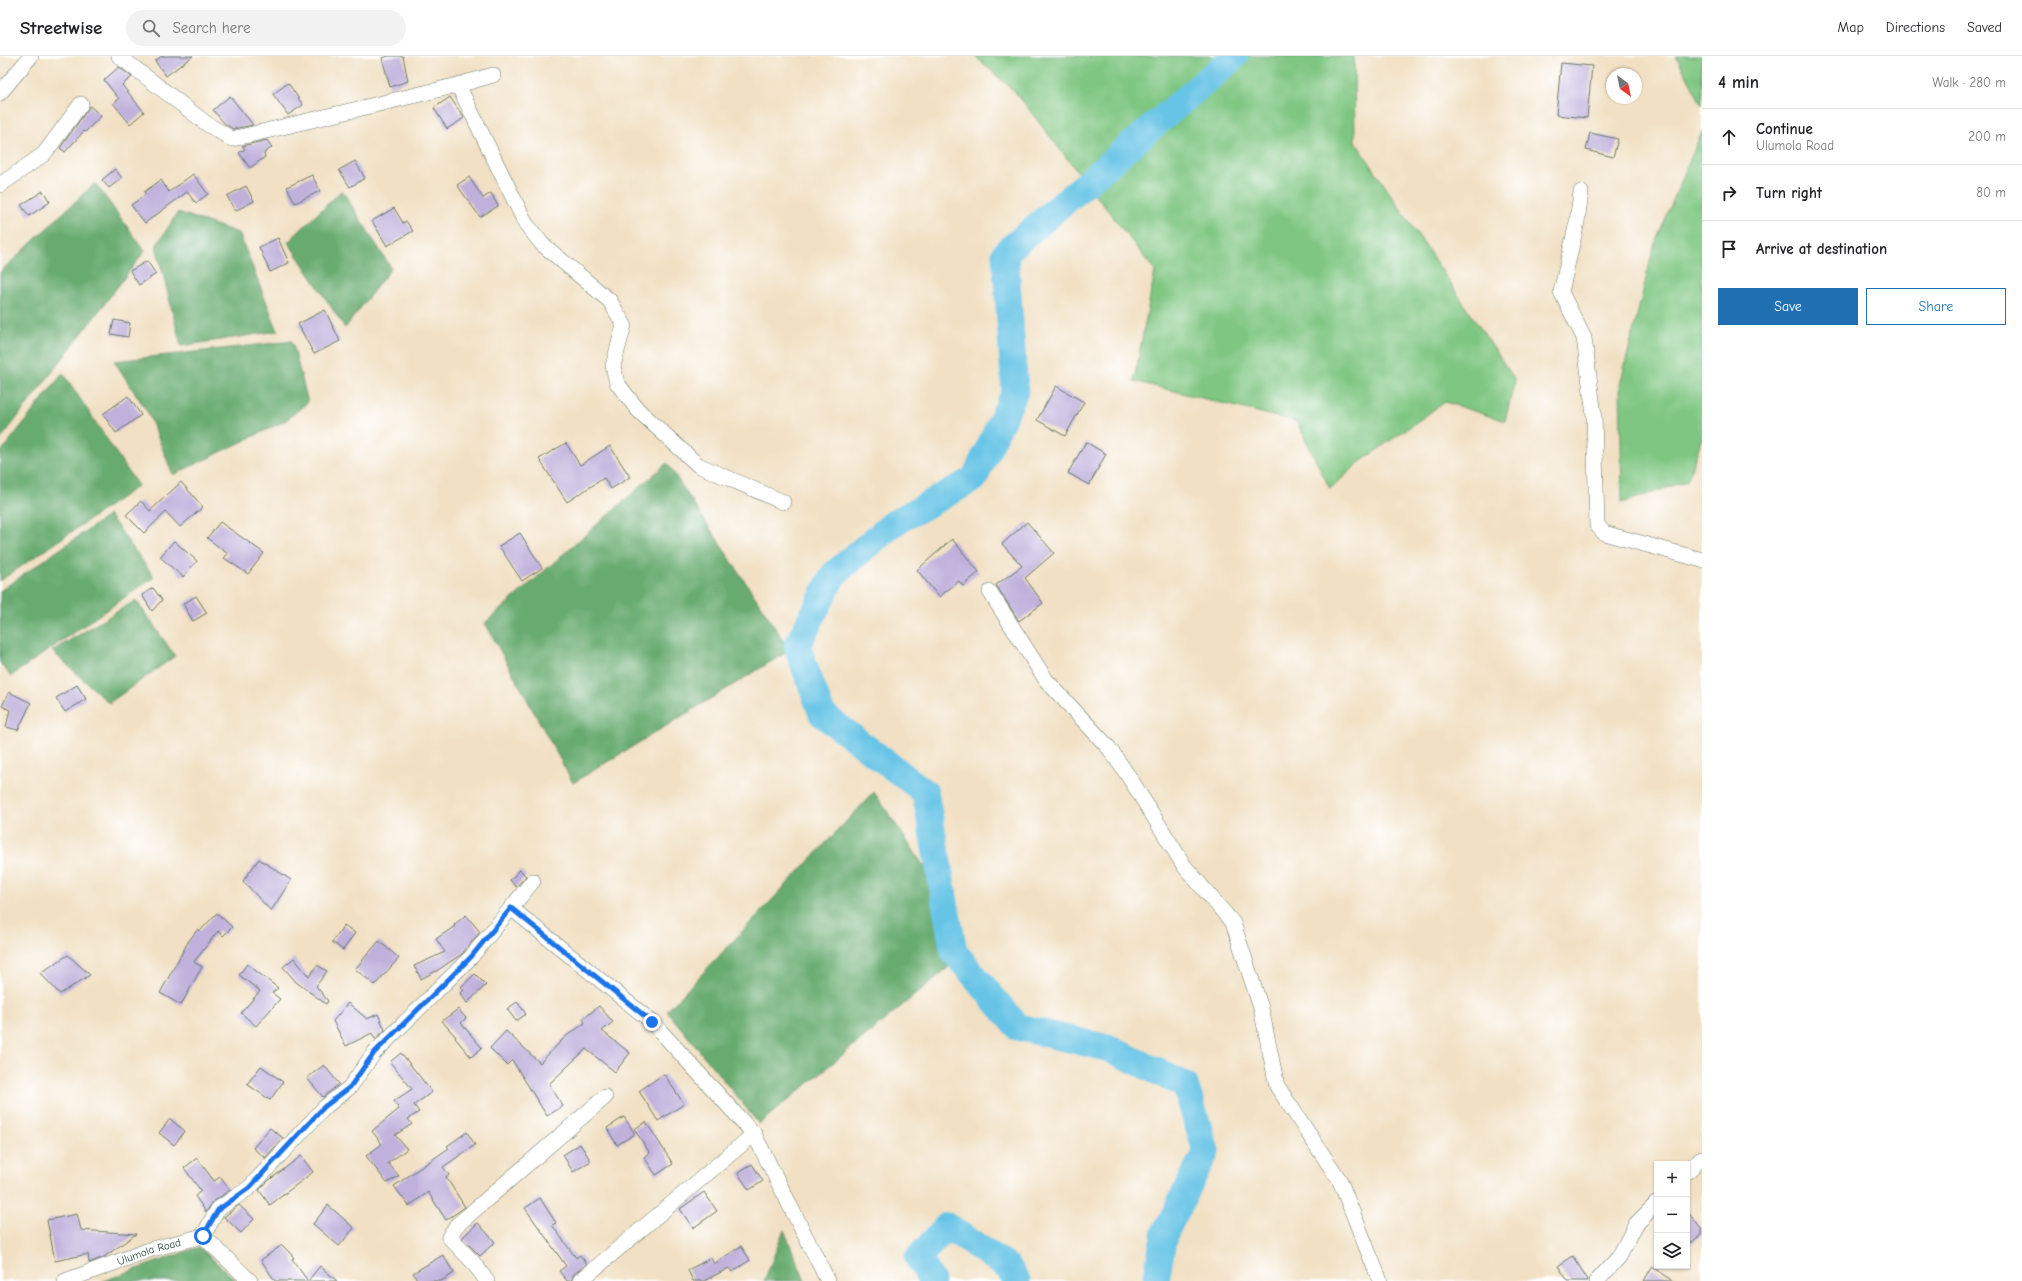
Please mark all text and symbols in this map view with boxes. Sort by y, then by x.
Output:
search box [126,10,406,46]
text: Streetwise [20,17,102,39]
icon: search [140,17,162,39]
text: Search here [172,19,250,37]
text: Map [1837,19,1864,36]
text: Directions [1886,19,1945,36]
text: Saved [1967,19,2002,36]
north arrow [1606,68,1642,104]
text: 4 min [1718,73,1759,92]
text: Walk · 280 m [1932,75,2006,90]
text: Continue [1756,120,1813,138]
icon: ahead [1718,126,1740,148]
text: 200 m [1968,129,2006,144]
text: Ulumola Road [1756,138,1834,153]
icon: right [1718,182,1740,204]
text: Turn right [1756,184,1822,202]
text: 80 m [1976,185,2006,200]
icon: arrive [1718,238,1740,260]
text: Arrive at destination [1756,240,1887,258]
button: Save [1718,288,1858,325]
button: Share [1866,288,2006,325]
route end [643,1013,661,1031]
map controls [1654,1161,1690,1269]
button: + [1654,1161,1690,1197]
button: − [1654,1197,1690,1233]
route start [194,1227,212,1245]
button: layers [1654,1233,1690,1269]
street label: Ulumola Road [115,1236,182,1268]

